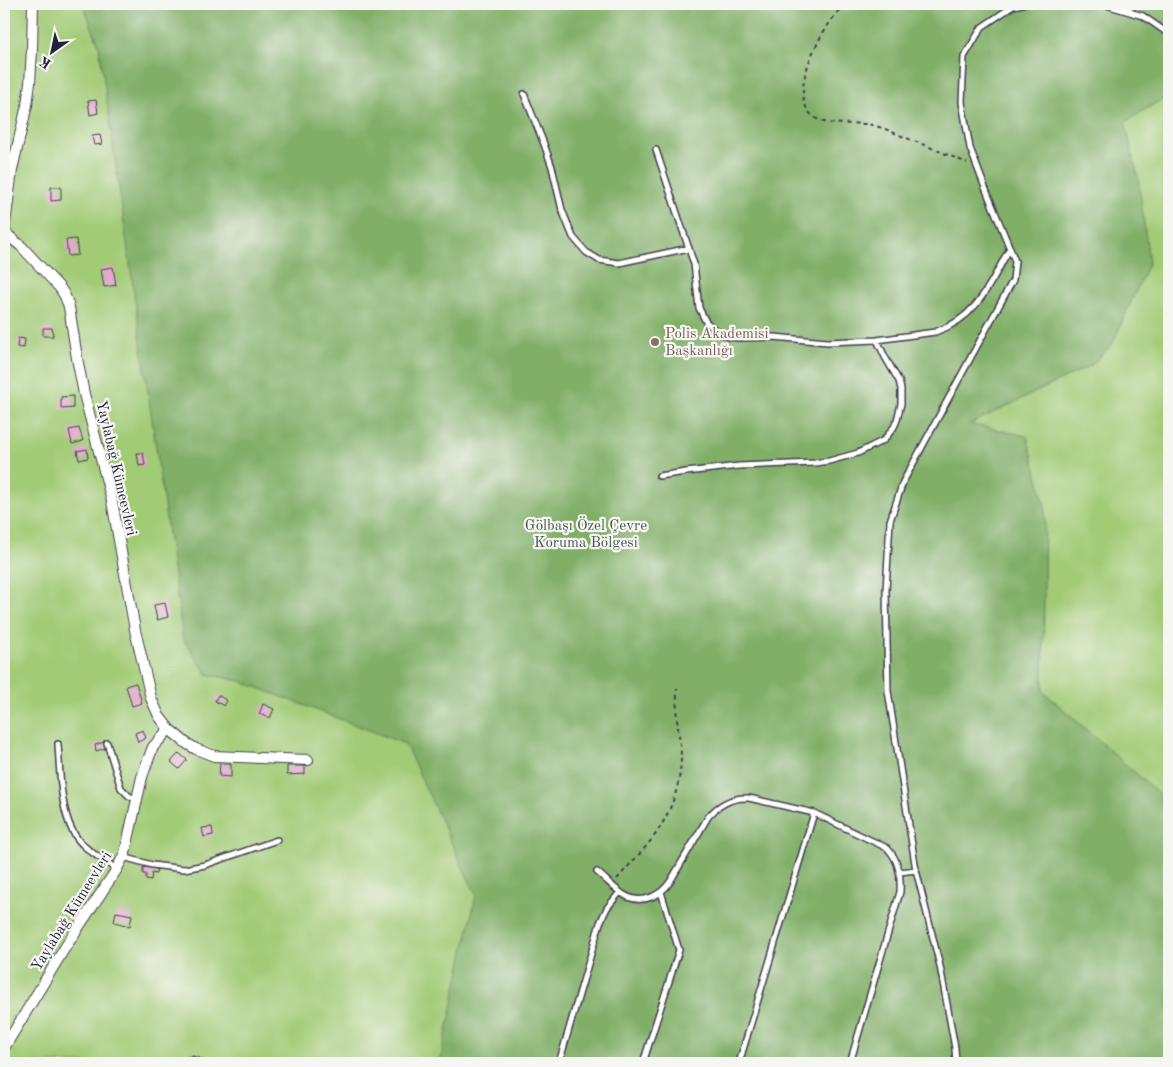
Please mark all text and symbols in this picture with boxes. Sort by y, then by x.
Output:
north arrow [28,28,78,78]
text: K [37,53,54,71]
place label: Polis Akademisi Başkanlığı [665,327,769,359]
marker: Polis Akademisi Başkanlığı [649,336,661,348]
street label: Yaylabağ Kümeevleri [93,399,138,537]
park label: Gölbaşı Özel Çevre Koruma Bölgesi [525,516,647,551]
street label: Yaylabağ Kümeevleri [29,849,115,974]

